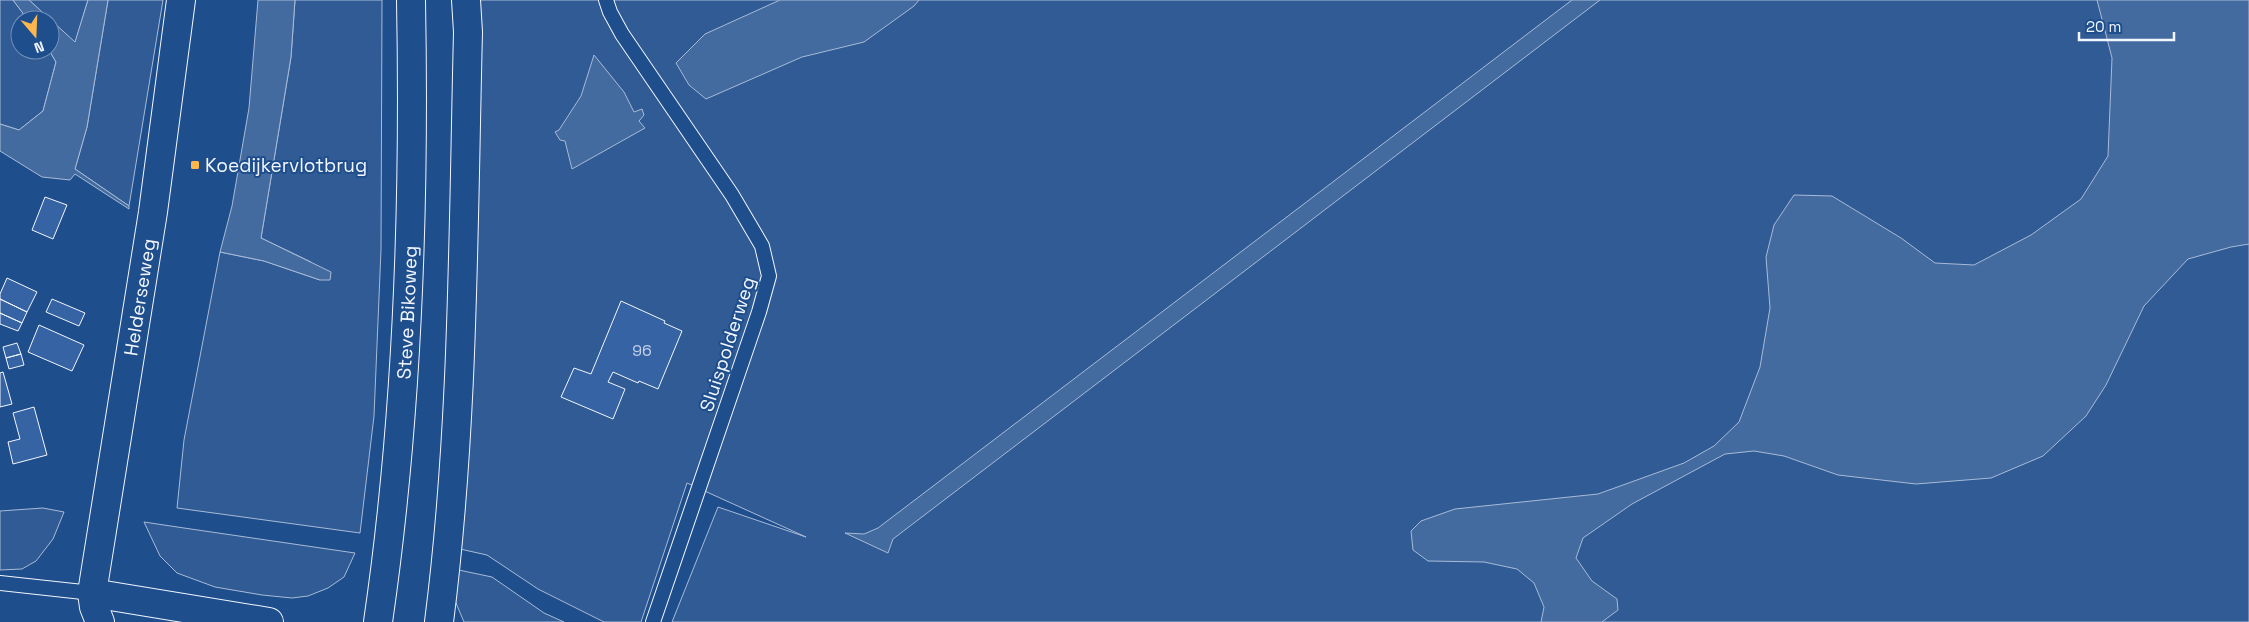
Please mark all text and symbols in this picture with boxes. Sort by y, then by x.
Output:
north arrow [10,10,60,60]
scale bar [2079,10,2174,42]
text: 20 m [2086,17,2121,36]
text: N [32,37,47,57]
place label: Koedijkervlotbrug [205,153,367,178]
marker: Koedijkervlotbrug [189,159,201,171]
street label: Helderseweg [118,237,162,358]
street label: Steve Bikoweg [391,245,423,380]
street label: Sluispolderweg [694,274,761,415]
house number: 96 [632,340,652,361]

